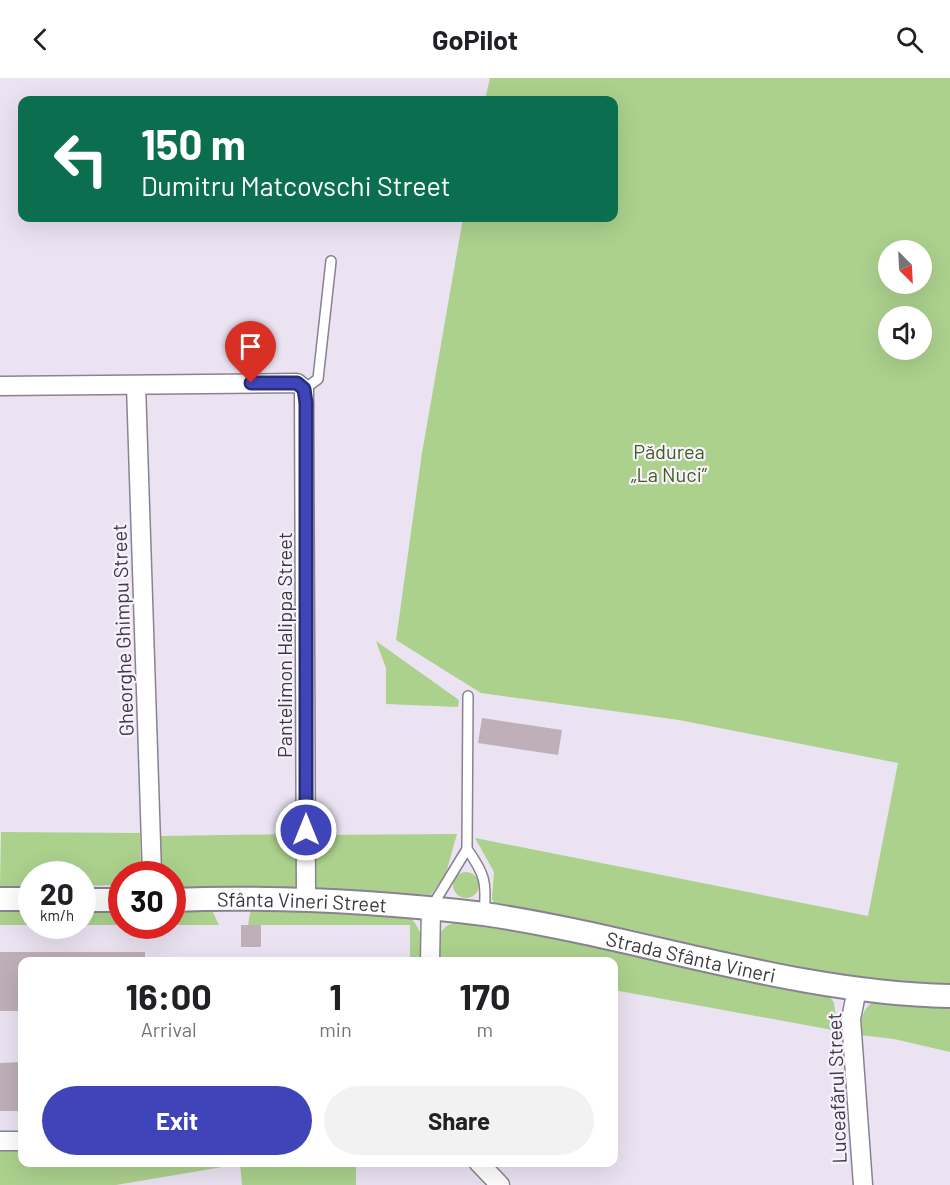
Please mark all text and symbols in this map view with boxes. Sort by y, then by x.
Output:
icon: back [24,23,57,56]
text: GoPilot [432,23,518,55]
icon: search [893,23,926,56]
text: 150 m [141,118,246,168]
icon: left [42,120,120,198]
text: Dumitru Matcovschi Street [141,169,451,201]
north arrow [878,240,932,294]
map controls [878,240,932,360]
button: sound [878,306,932,360]
pin [225,321,276,383]
icon: arrive [234,330,267,363]
park label: Pădurea „La Nuci” [631,439,708,486]
street label: Gheorghe Ghimpu Street [106,523,138,737]
street label: Pantelimon Halippa Street [272,532,296,758]
position arrow [274,798,338,862]
speed limit sign: 30 [108,861,186,939]
text: 20 [40,875,74,911]
street label: Sfânta Vineri Street [217,887,388,917]
text: km/h [40,906,74,924]
street label: Strada Sfânta Vineri [604,926,778,987]
text: 16:00 [126,974,212,1017]
text: 1 [329,974,342,1017]
text: 170 [459,974,510,1017]
street label: Luceafărul Street [821,1012,851,1164]
text: Arrival [141,1017,197,1041]
text: min [319,1017,352,1041]
text: m [477,1017,493,1041]
button: Exit [42,1086,312,1155]
button: Share [324,1086,594,1155]

